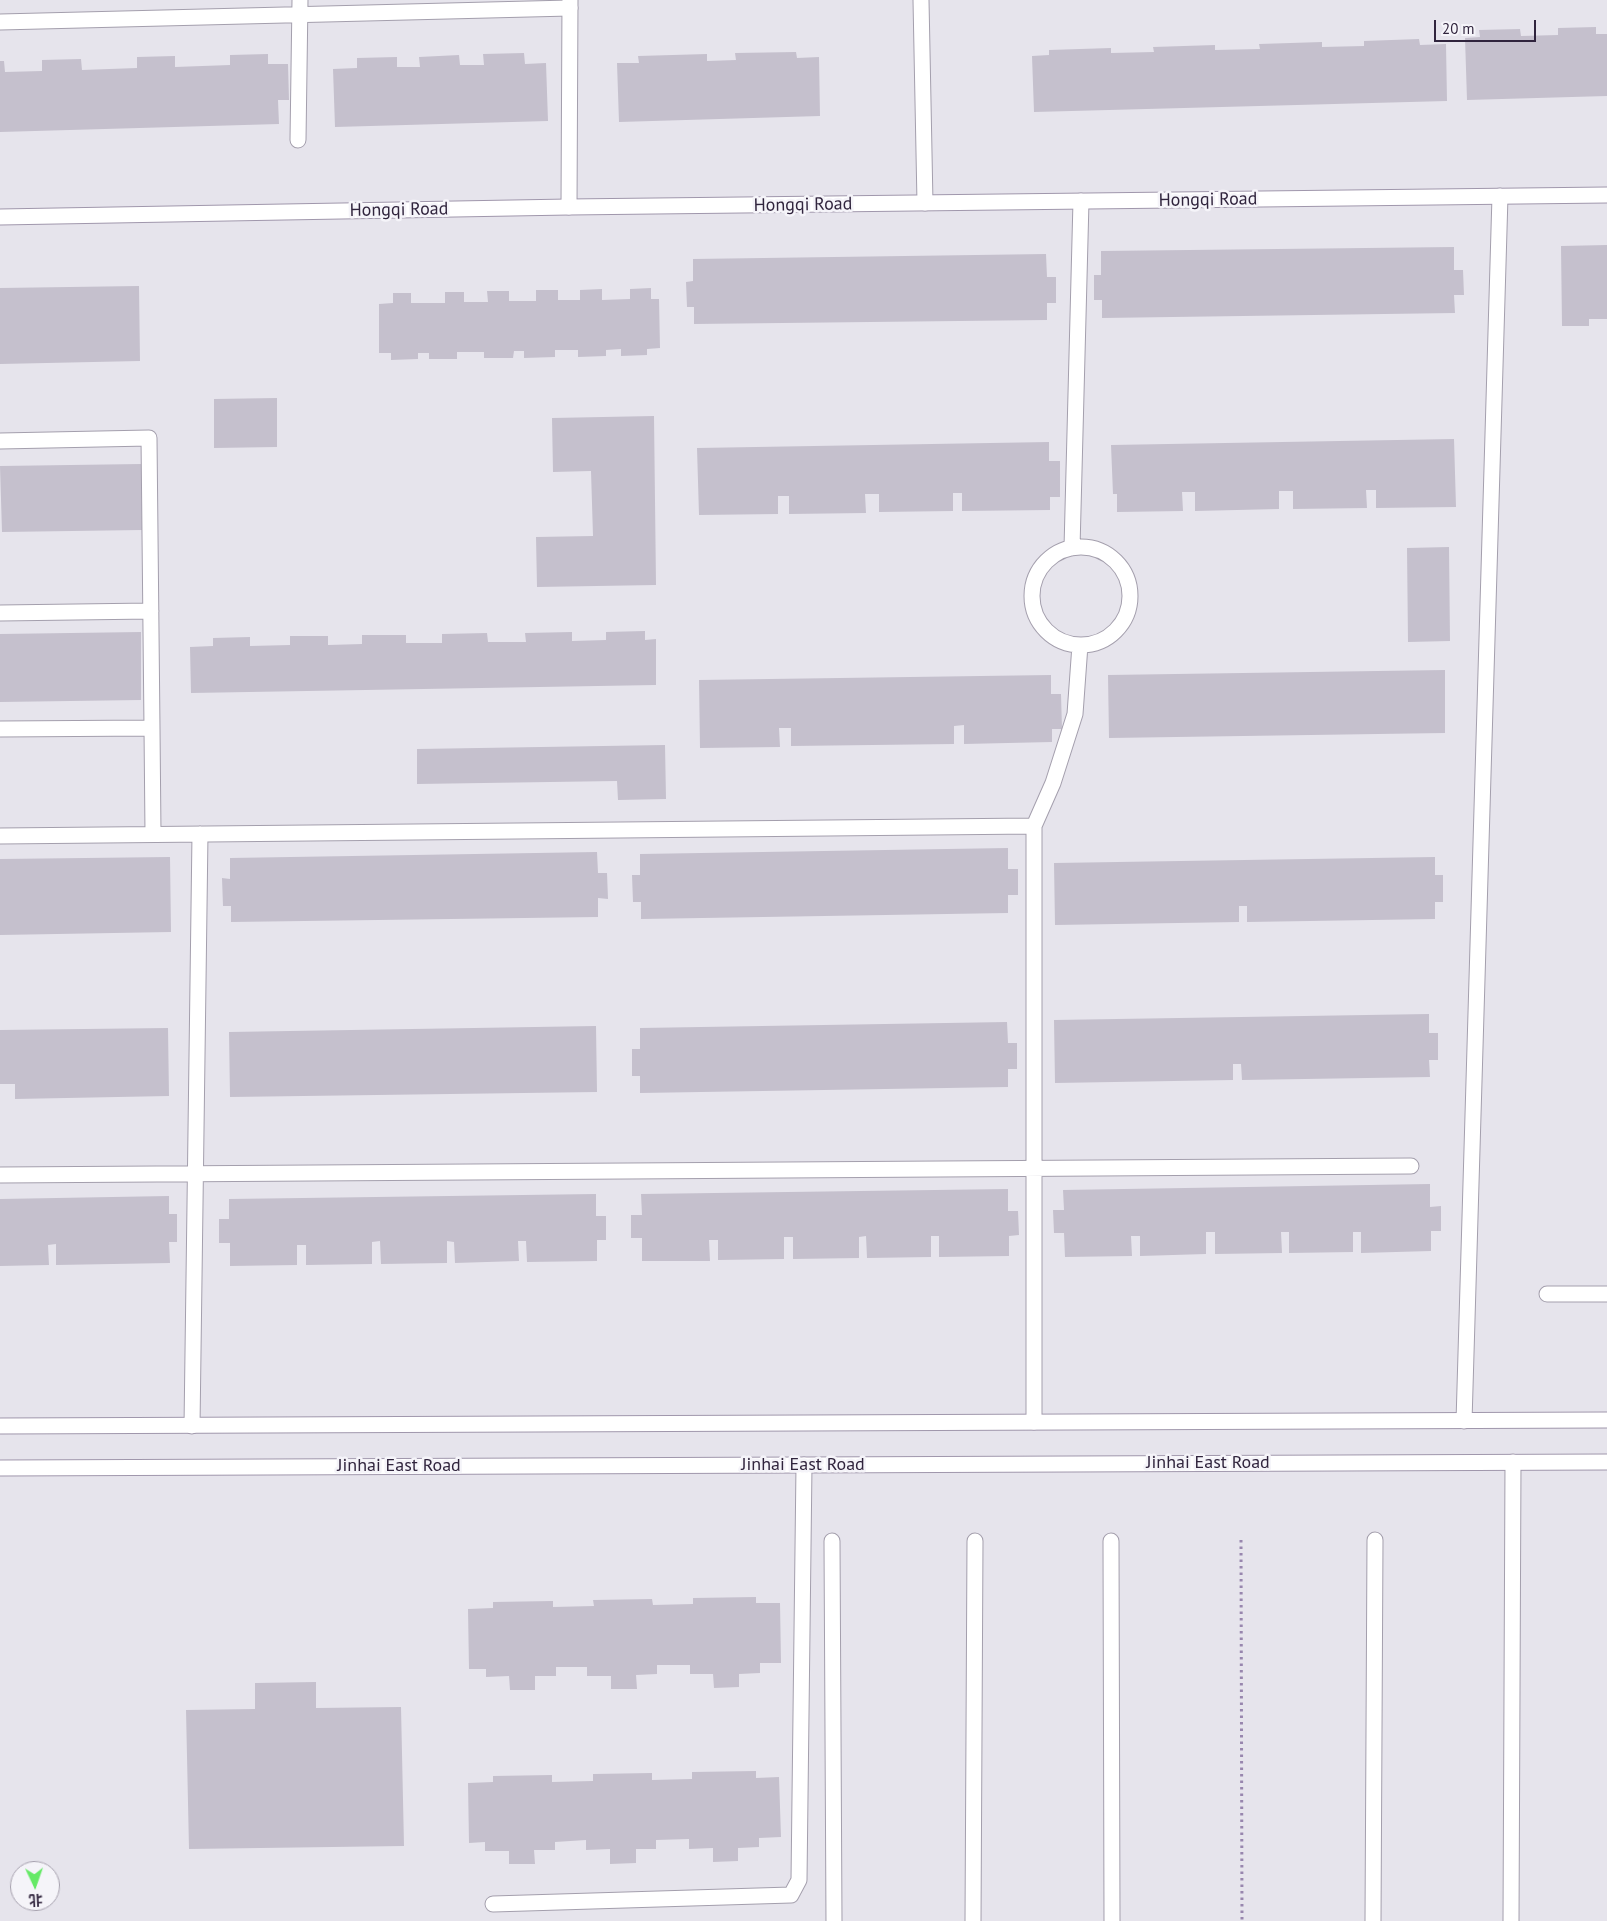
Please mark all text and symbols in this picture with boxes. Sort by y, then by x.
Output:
scale bar [1437,10,1540,42]
text: 20 m [1442,19,1475,38]
street label: Hongqi Road [1158,188,1258,212]
street label: Hongqi Road [753,193,853,217]
street label: Hongqi Road [349,198,449,222]
street label: Jinhai East Road [1146,1452,1270,1474]
street label: Jinhai East Road [741,1454,865,1476]
street label: Jinhai East Road [337,1455,461,1477]
north arrow [10,1861,60,1911]
text: 北 [28,1891,43,1909]

